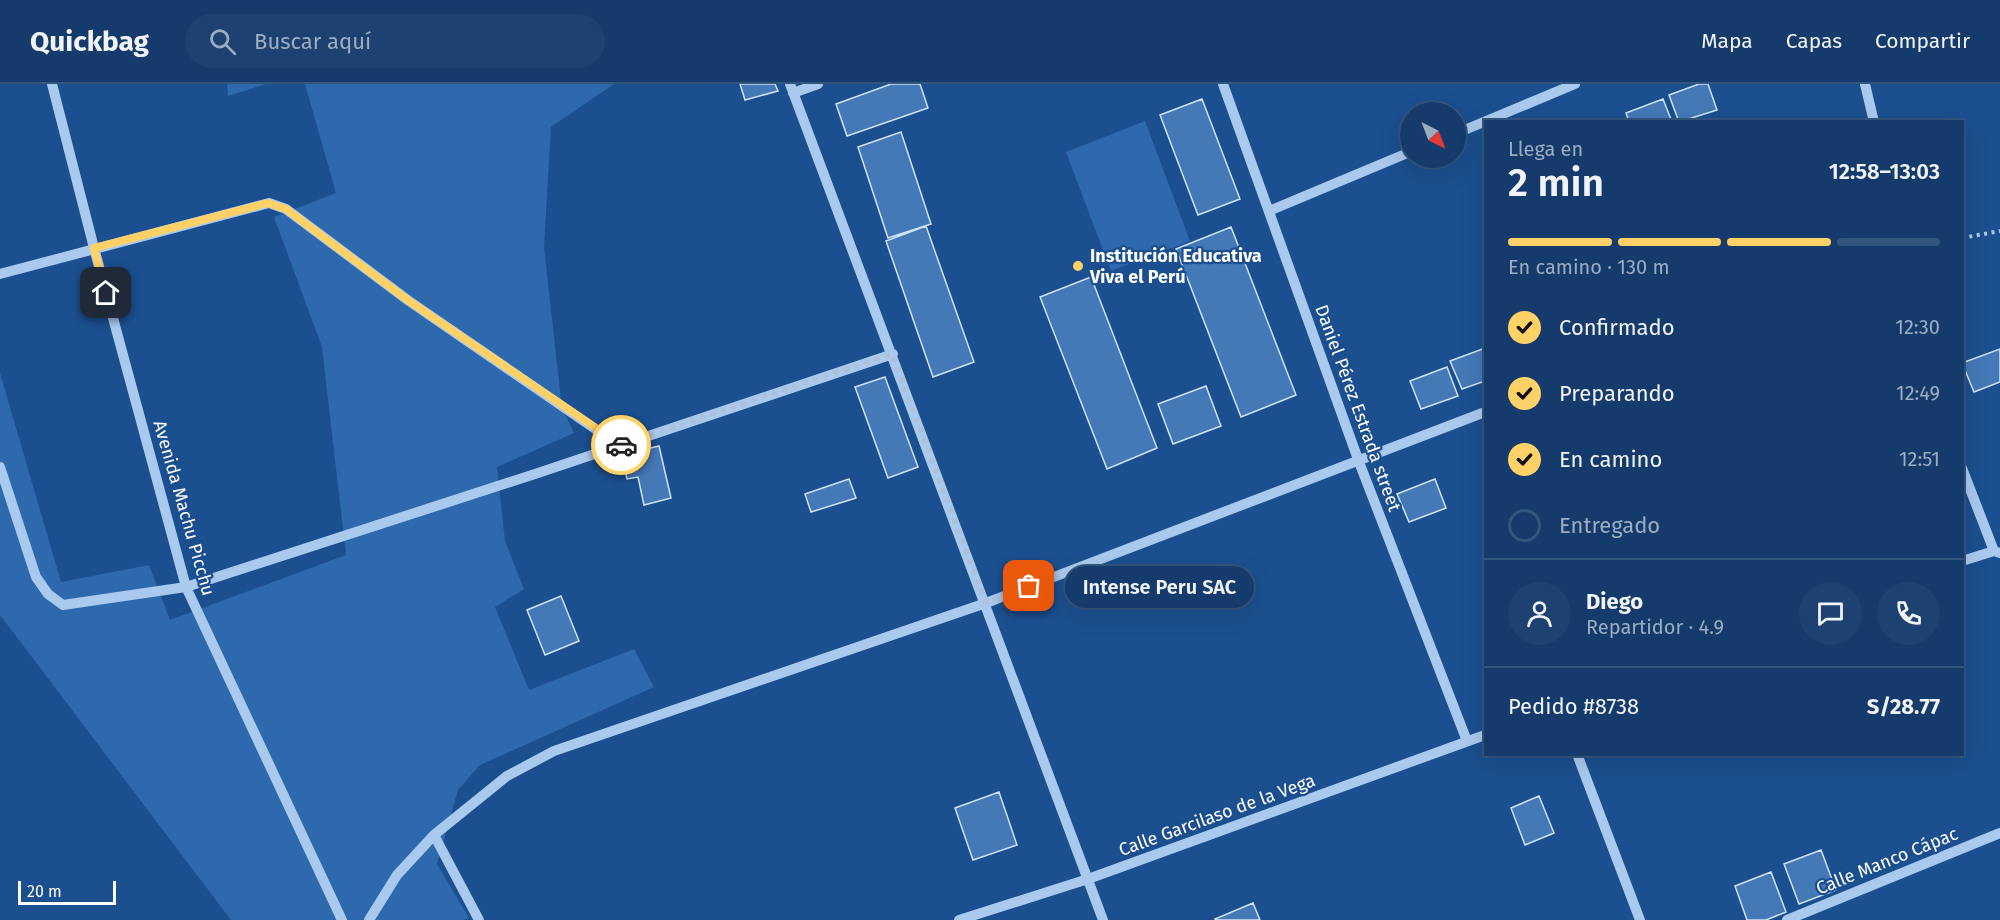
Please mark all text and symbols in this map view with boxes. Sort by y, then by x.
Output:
search box [185,14,605,68]
text: Quickbag [30,25,149,58]
icon: search [206,25,239,58]
text: Buscar aquí [254,28,371,55]
text: Mapa [1701,28,1753,54]
text: Capas [1786,28,1842,54]
text: Compartir [1875,28,1970,54]
north arrow [1400,102,1466,168]
map controls [1400,102,1466,168]
text: Llega en [1508,137,1583,161]
text: 12:58–13:03 [1829,158,1940,185]
text: 2 min [1508,160,1604,206]
place label: Institución Educativa Viva el Perú [1089,245,1262,288]
text: En camino · 130 m [1508,255,1670,279]
marker: Institución Educativa Viva el Perú [1071,259,1085,273]
pin [80,267,131,318]
icon: home [89,276,122,309]
street label: Daniel Pérez Estrada street [1310,302,1406,515]
icon: check [1508,311,1541,344]
text: Confirmado [1559,314,1675,341]
text: 12:30 [1895,315,1940,339]
icon: check [1508,377,1541,410]
text: Preparando [1559,380,1675,407]
text: 12:49 [1896,381,1940,405]
courier [591,415,651,475]
street label: Avenida Machu Picchu [148,418,220,598]
icon: car [605,429,638,462]
icon: check [1508,443,1541,476]
text: En camino [1559,446,1662,473]
text: 12:51 [1899,447,1940,471]
text: Entregado [1559,512,1660,539]
pin [1003,560,1054,611]
callout: Intense Peru SAC [1065,565,1254,607]
icon: bag [1012,569,1045,602]
text: Intense Peru SAC [1083,575,1236,599]
button: person [1508,582,1571,645]
button: chat [1799,582,1862,645]
button: phone [1877,582,1940,645]
text: Diego [1586,588,1643,615]
text: Repartidor · 4.9 [1586,615,1724,639]
text: Pedido #8738 [1508,693,1639,720]
text: S/28.77 [1867,693,1940,720]
street label: Calle Garcilaso de la Vega [1116,769,1318,861]
street label: Calle Manco Cápac [1813,822,1961,899]
scale bar [18,878,116,906]
text: 20 m [27,882,62,901]

